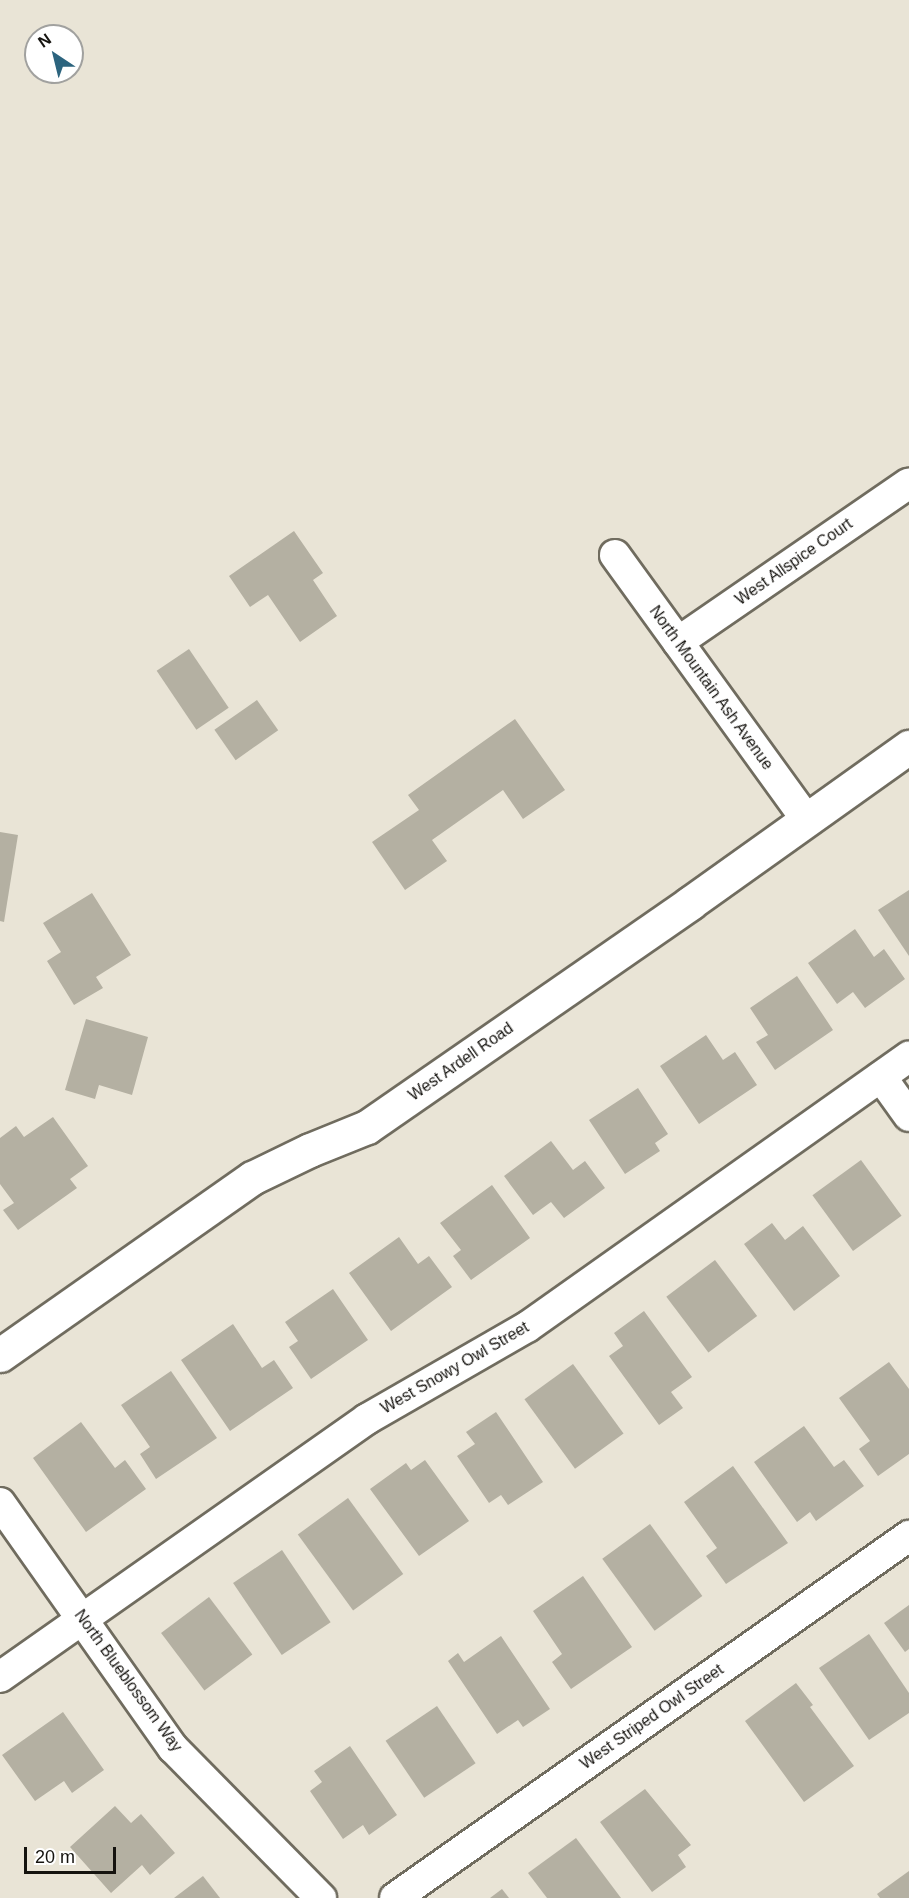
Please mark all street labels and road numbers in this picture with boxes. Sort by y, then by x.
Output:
street label: West Allspice Court [731,514,857,610]
street label: North Mountain Ash Avenue [645,602,777,774]
street label: West Ardell Road [405,1019,517,1105]
street label: West Snowy Owl Street [378,1318,532,1418]
street label: North Blueblossom Way [70,1606,186,1756]
street label: West Striped Owl Street [577,1660,727,1774]

